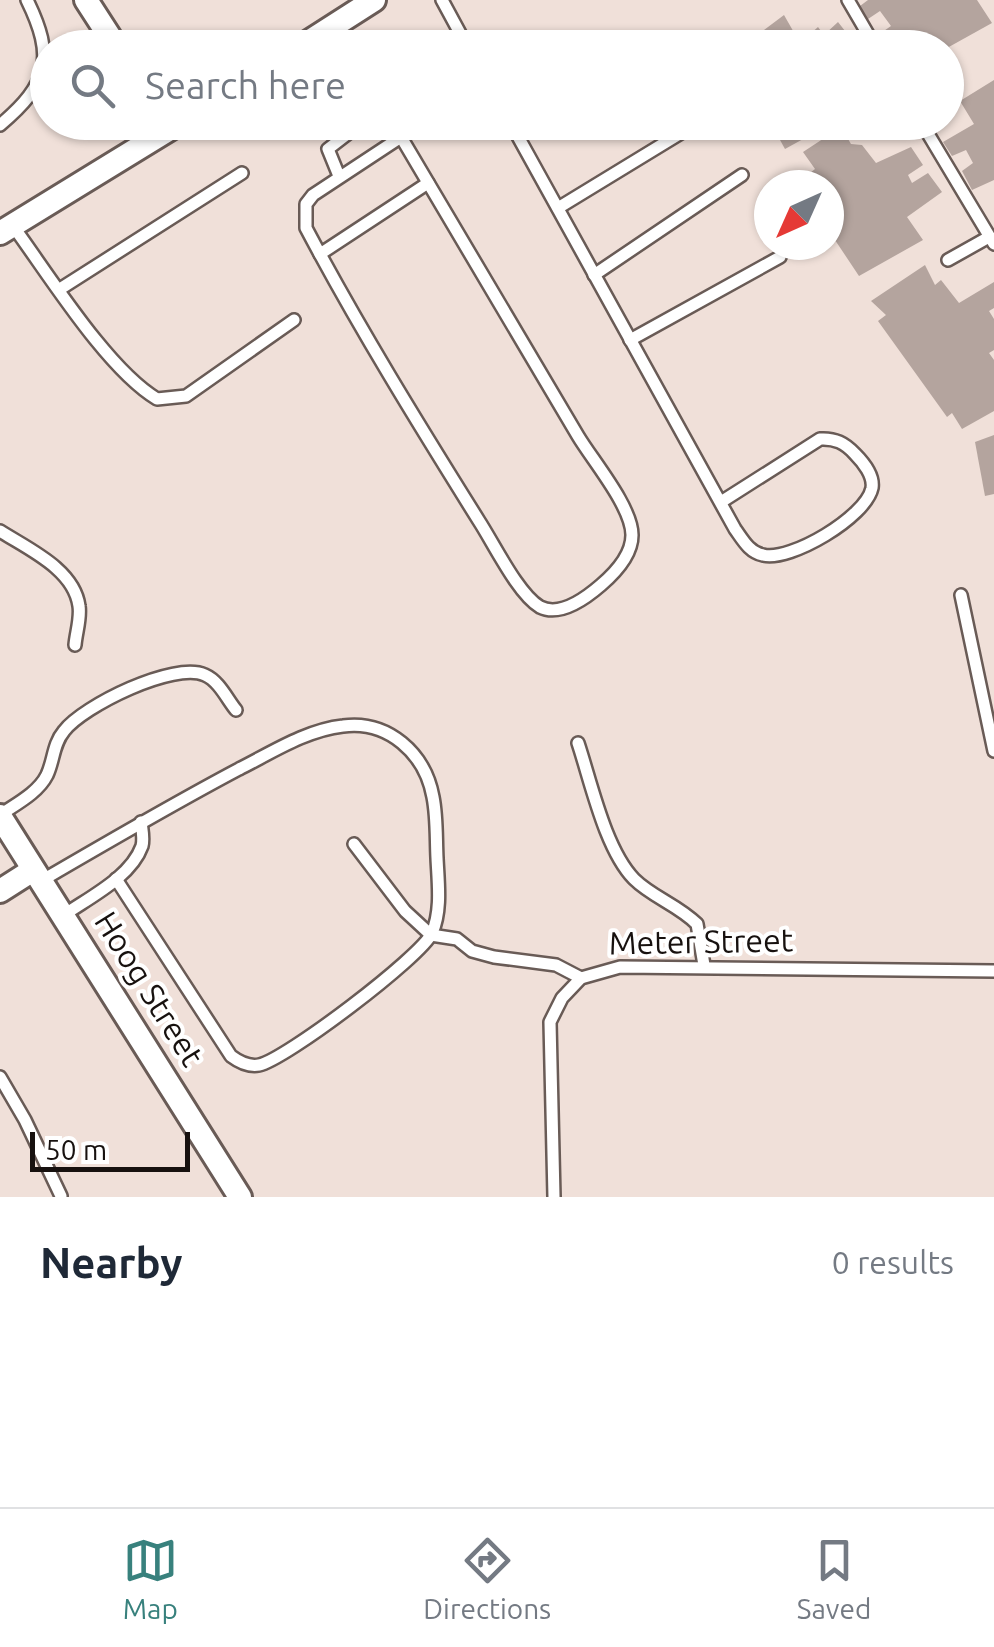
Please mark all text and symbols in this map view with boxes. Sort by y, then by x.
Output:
search box [30,30,964,140]
icon: search [65,58,120,113]
text: Search here [145,64,346,106]
north arrow [754,170,844,260]
street label: Hoog Street [88,905,212,1072]
street label: Meter Street [608,921,794,961]
scale bar [30,1127,190,1172]
text: 50 m [45,1134,107,1165]
text: Nearby [40,1239,183,1286]
text: 0 results [832,1244,954,1280]
tab: Map [123,1533,178,1624]
tab: Directions [423,1533,551,1624]
tab: Saved [797,1533,871,1624]

